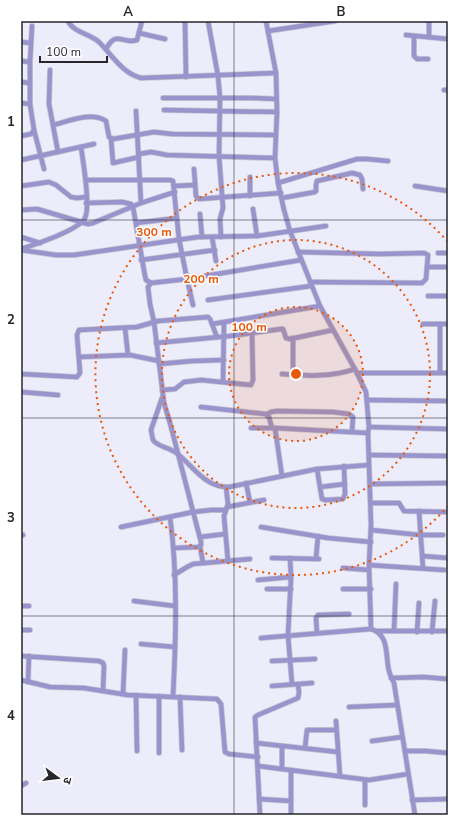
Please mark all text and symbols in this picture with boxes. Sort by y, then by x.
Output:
text: A [123,3,133,21]
text: B [337,3,346,21]
scale bar [40,38,107,64]
text: 100 m [46,44,81,60]
text: 1 [7,113,15,131]
text: 300 m [136,224,172,240]
text: 200 m [183,271,219,287]
text: 2 [7,311,15,329]
text: 100 m [231,319,267,335]
centre of rings [289,367,303,381]
text: 3 [7,509,15,527]
text: 4 [7,707,15,725]
north arrow [38,758,78,798]
text: उ [59,775,75,786]

